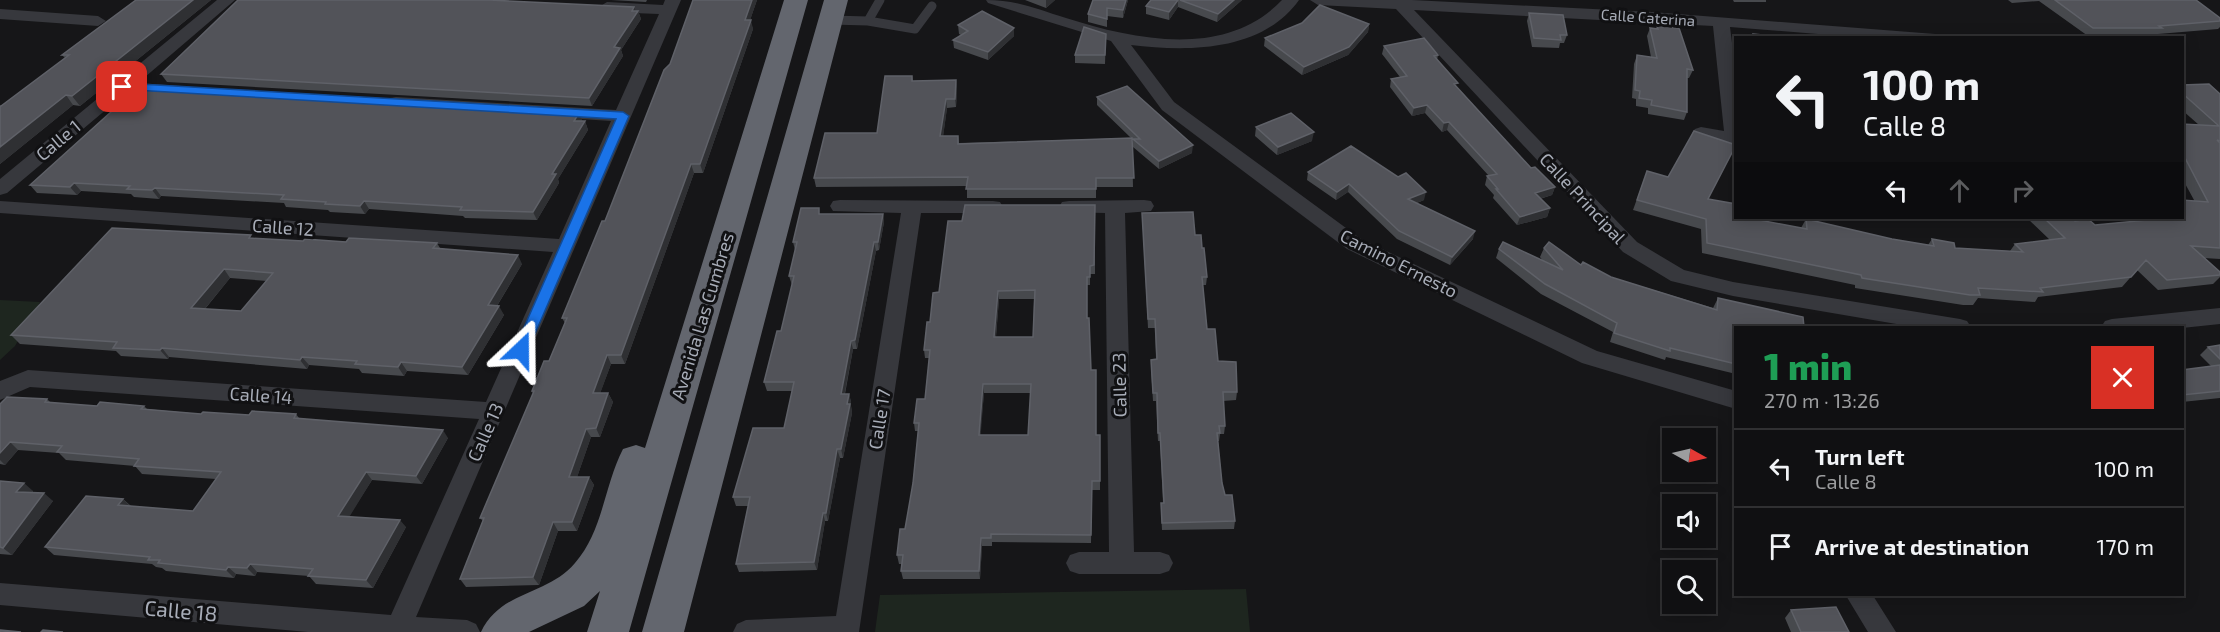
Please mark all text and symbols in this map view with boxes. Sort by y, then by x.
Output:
street label: Calle Caterina [1600,5,1696,29]
text: 100 m [1863,58,1980,108]
icon: left [1764,60,1842,138]
pin [96,61,147,112]
icon: arrive [105,70,138,103]
text: Calle 8 [1863,109,1946,141]
street label: Calle 1 [31,115,85,165]
street label: Calle Principal [1535,148,1631,248]
icon: left [1880,174,1913,207]
icon: ahead [1943,174,1976,207]
icon: right [2006,174,2039,207]
street label: Calle 12 [251,214,315,240]
street label: Camino Ernesto [1337,224,1461,302]
street label: Avenida Las Cumbres [666,230,738,402]
position arrow [489,318,553,382]
text: 1 min [1764,344,1852,387]
button: close [2091,346,2154,409]
street label: Calle 23 [1107,352,1131,418]
street label: Calle 14 [229,382,293,408]
street label: Calle 17 [863,387,895,451]
text: 270 m · 13:26 [1764,388,1880,412]
street label: Calle 13 [462,399,508,465]
north arrow [1662,428,1716,482]
map controls [1662,428,1716,614]
text: Turn left [1815,443,1904,469]
icon: left [1764,452,1797,485]
text: 100 m [2095,455,2154,481]
text: Calle 8 [1815,469,1877,493]
button: sound [1662,494,1716,548]
icon: arrive [1764,530,1797,563]
text: Arrive at destination [1815,533,2029,559]
text: 170 m [2097,533,2154,559]
button: search [1662,560,1716,614]
street label: Calle 18 [144,594,218,626]

